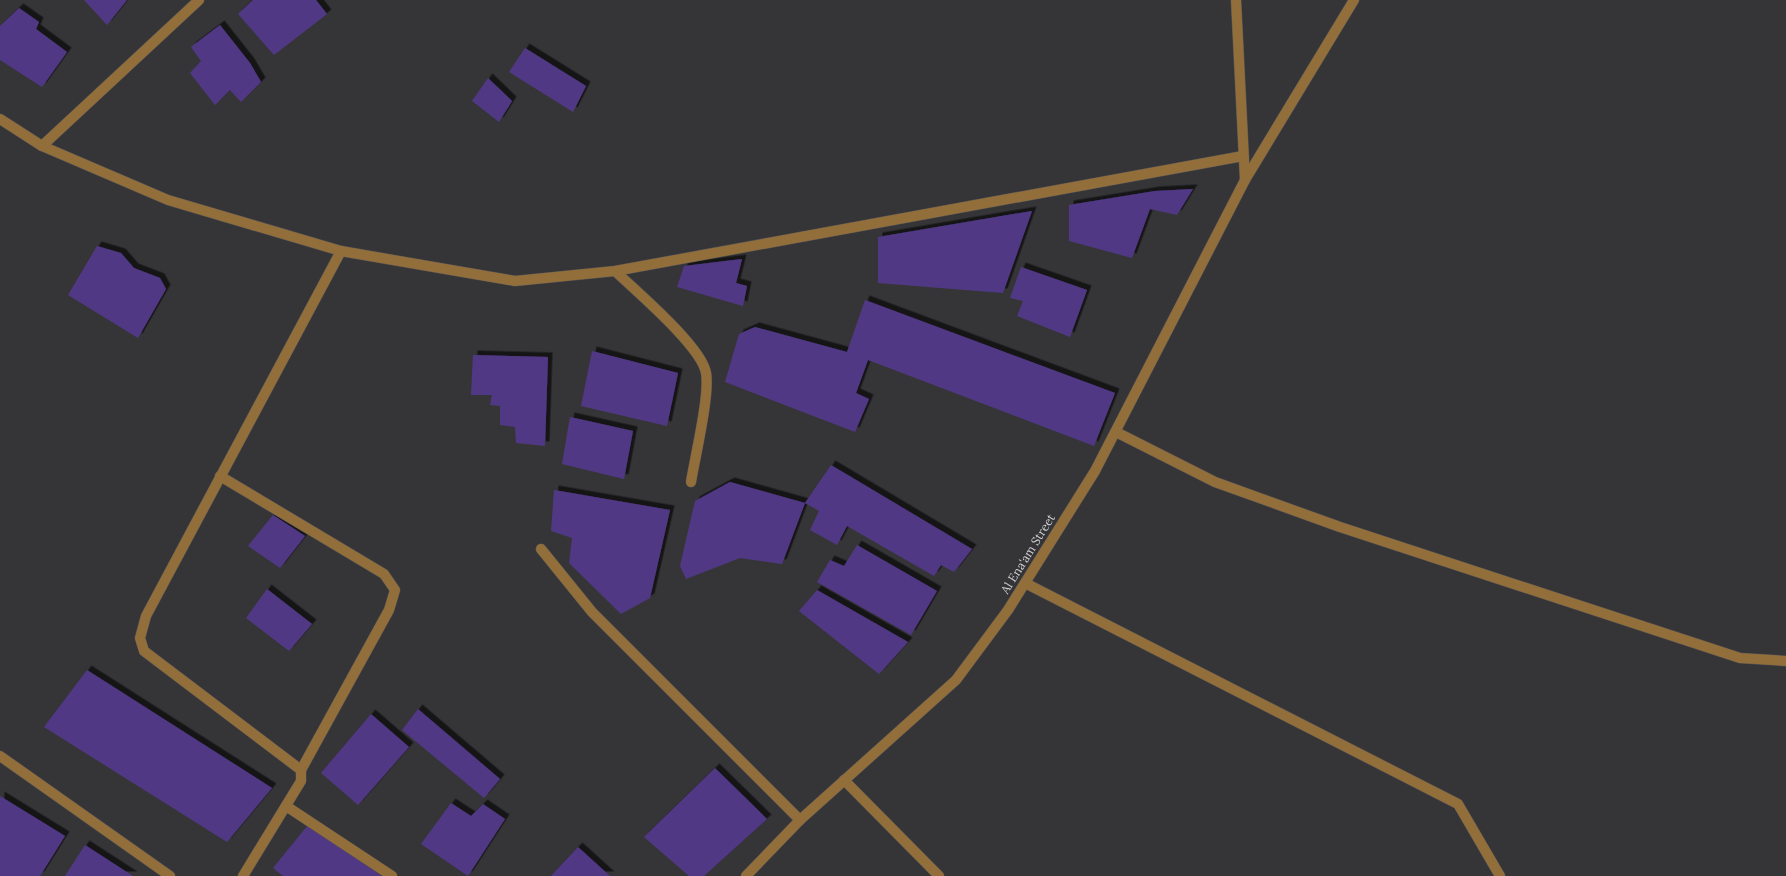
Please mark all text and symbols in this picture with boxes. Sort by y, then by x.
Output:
street label: Al Ena'am Street [997,511,1058,597]

